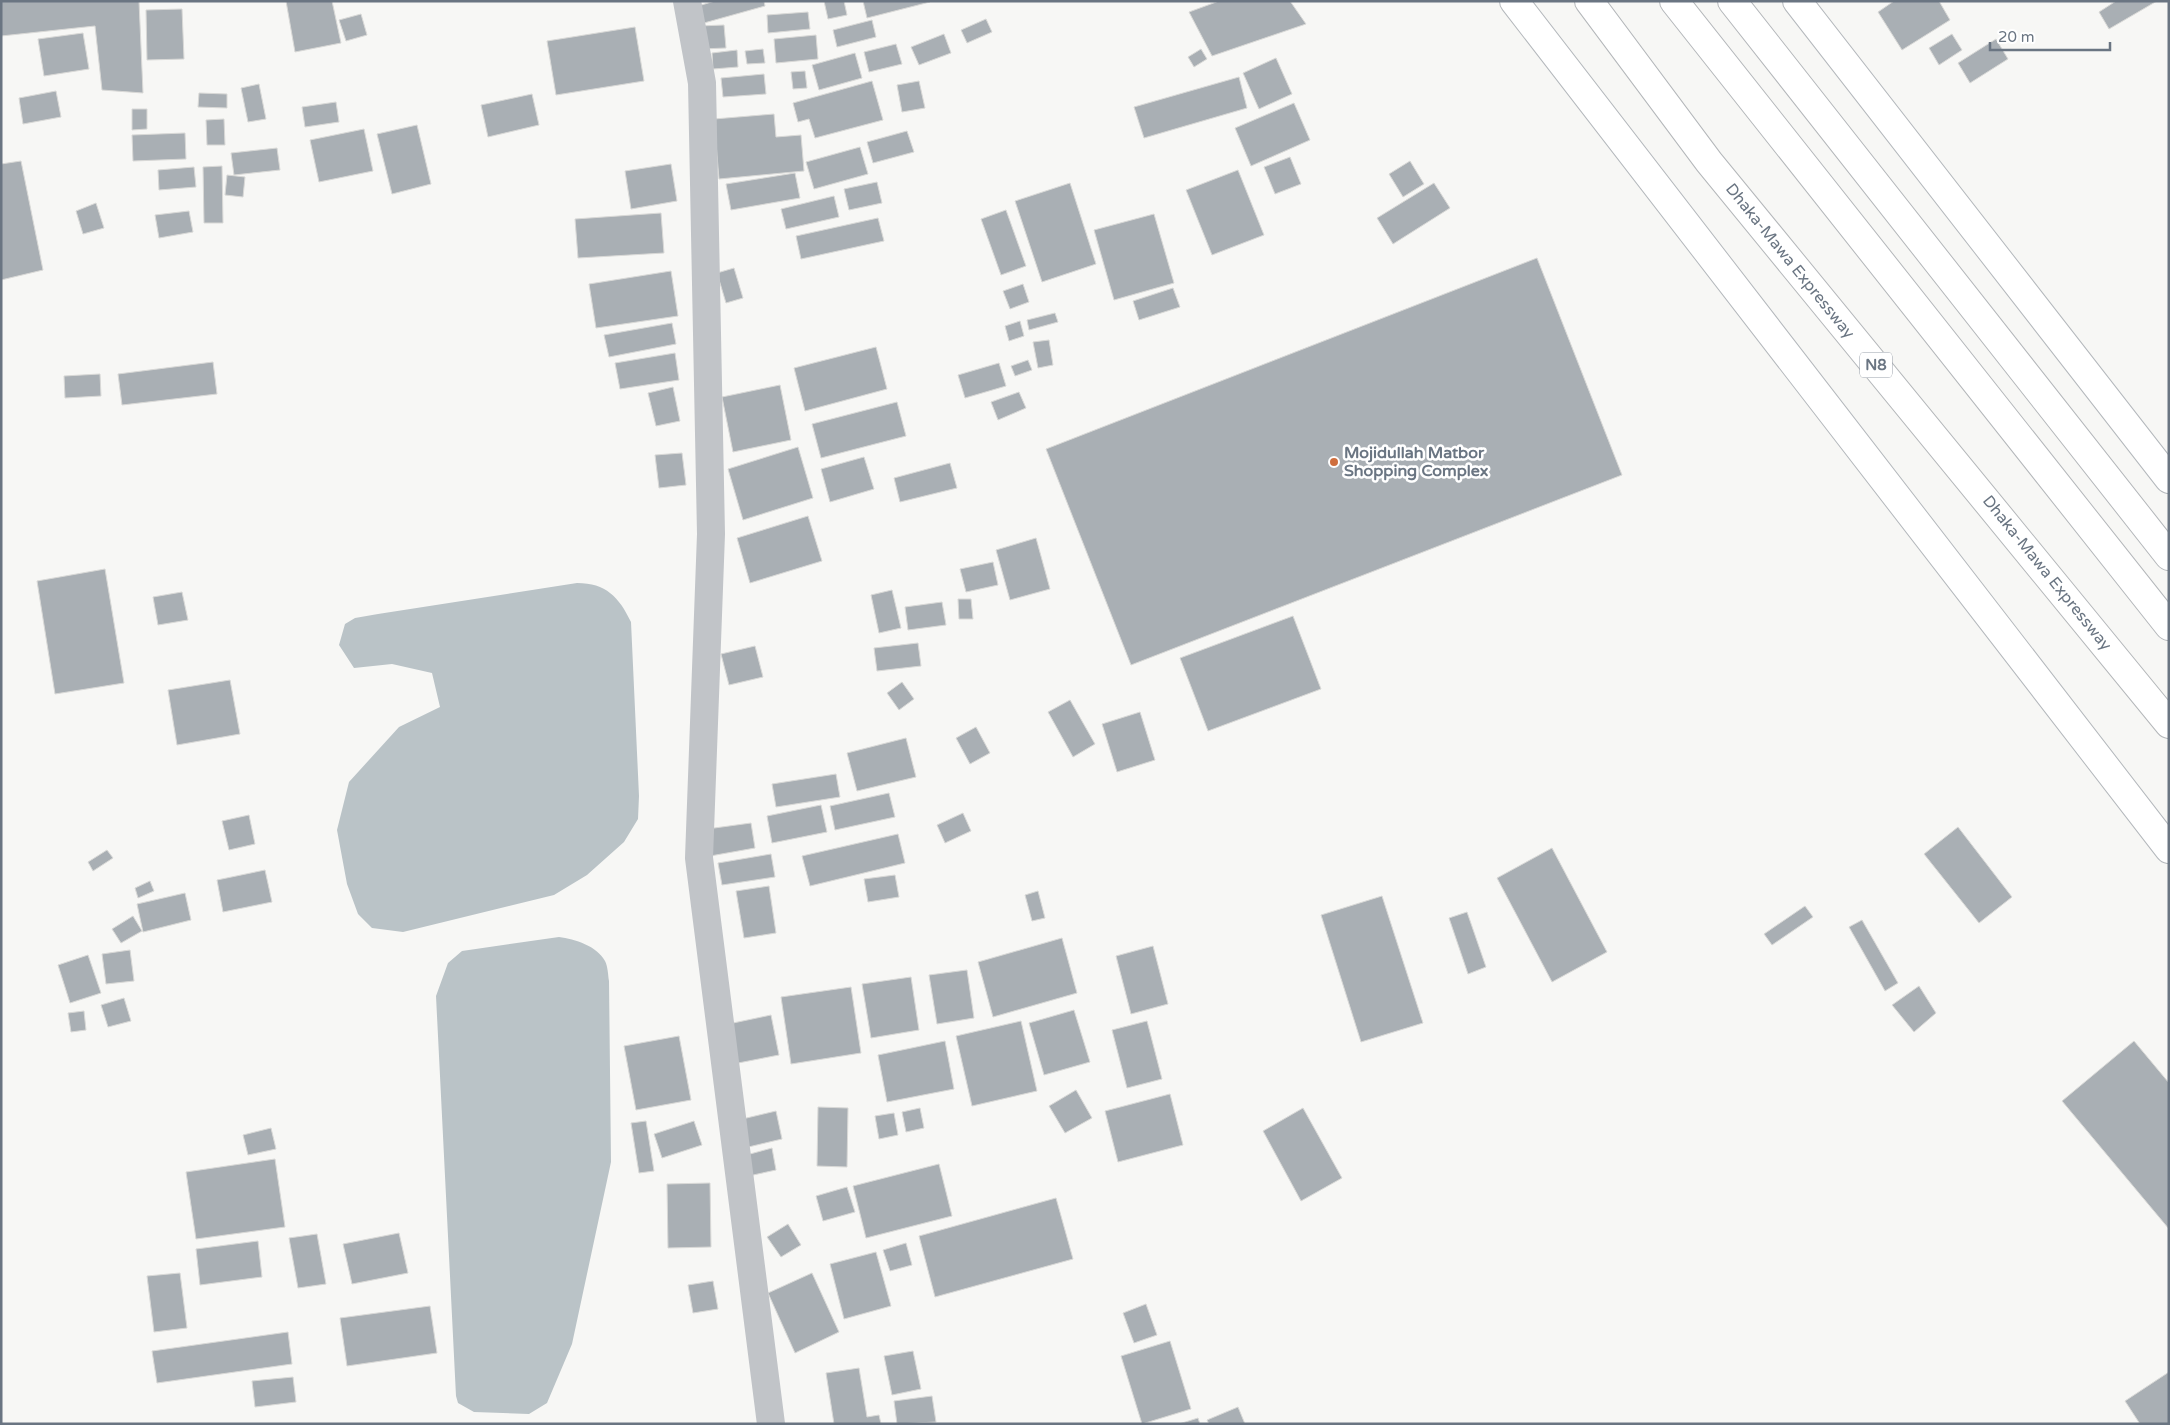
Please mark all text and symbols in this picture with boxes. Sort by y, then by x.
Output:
scale bar [1990,20,2110,52]
text: 20 m [1998,28,2035,46]
street label: Dhaka-Mawa Expressway [1721,179,1859,343]
road number: N8 [1860,352,1892,378]
place label: Mojidullah Matbor Shopping Complex [1344,443,1489,481]
marker: Mojidullah Matbor Shopping Complex [1328,456,1340,468]
street label: Dhaka-Mawa Expressway [1978,491,2116,655]

